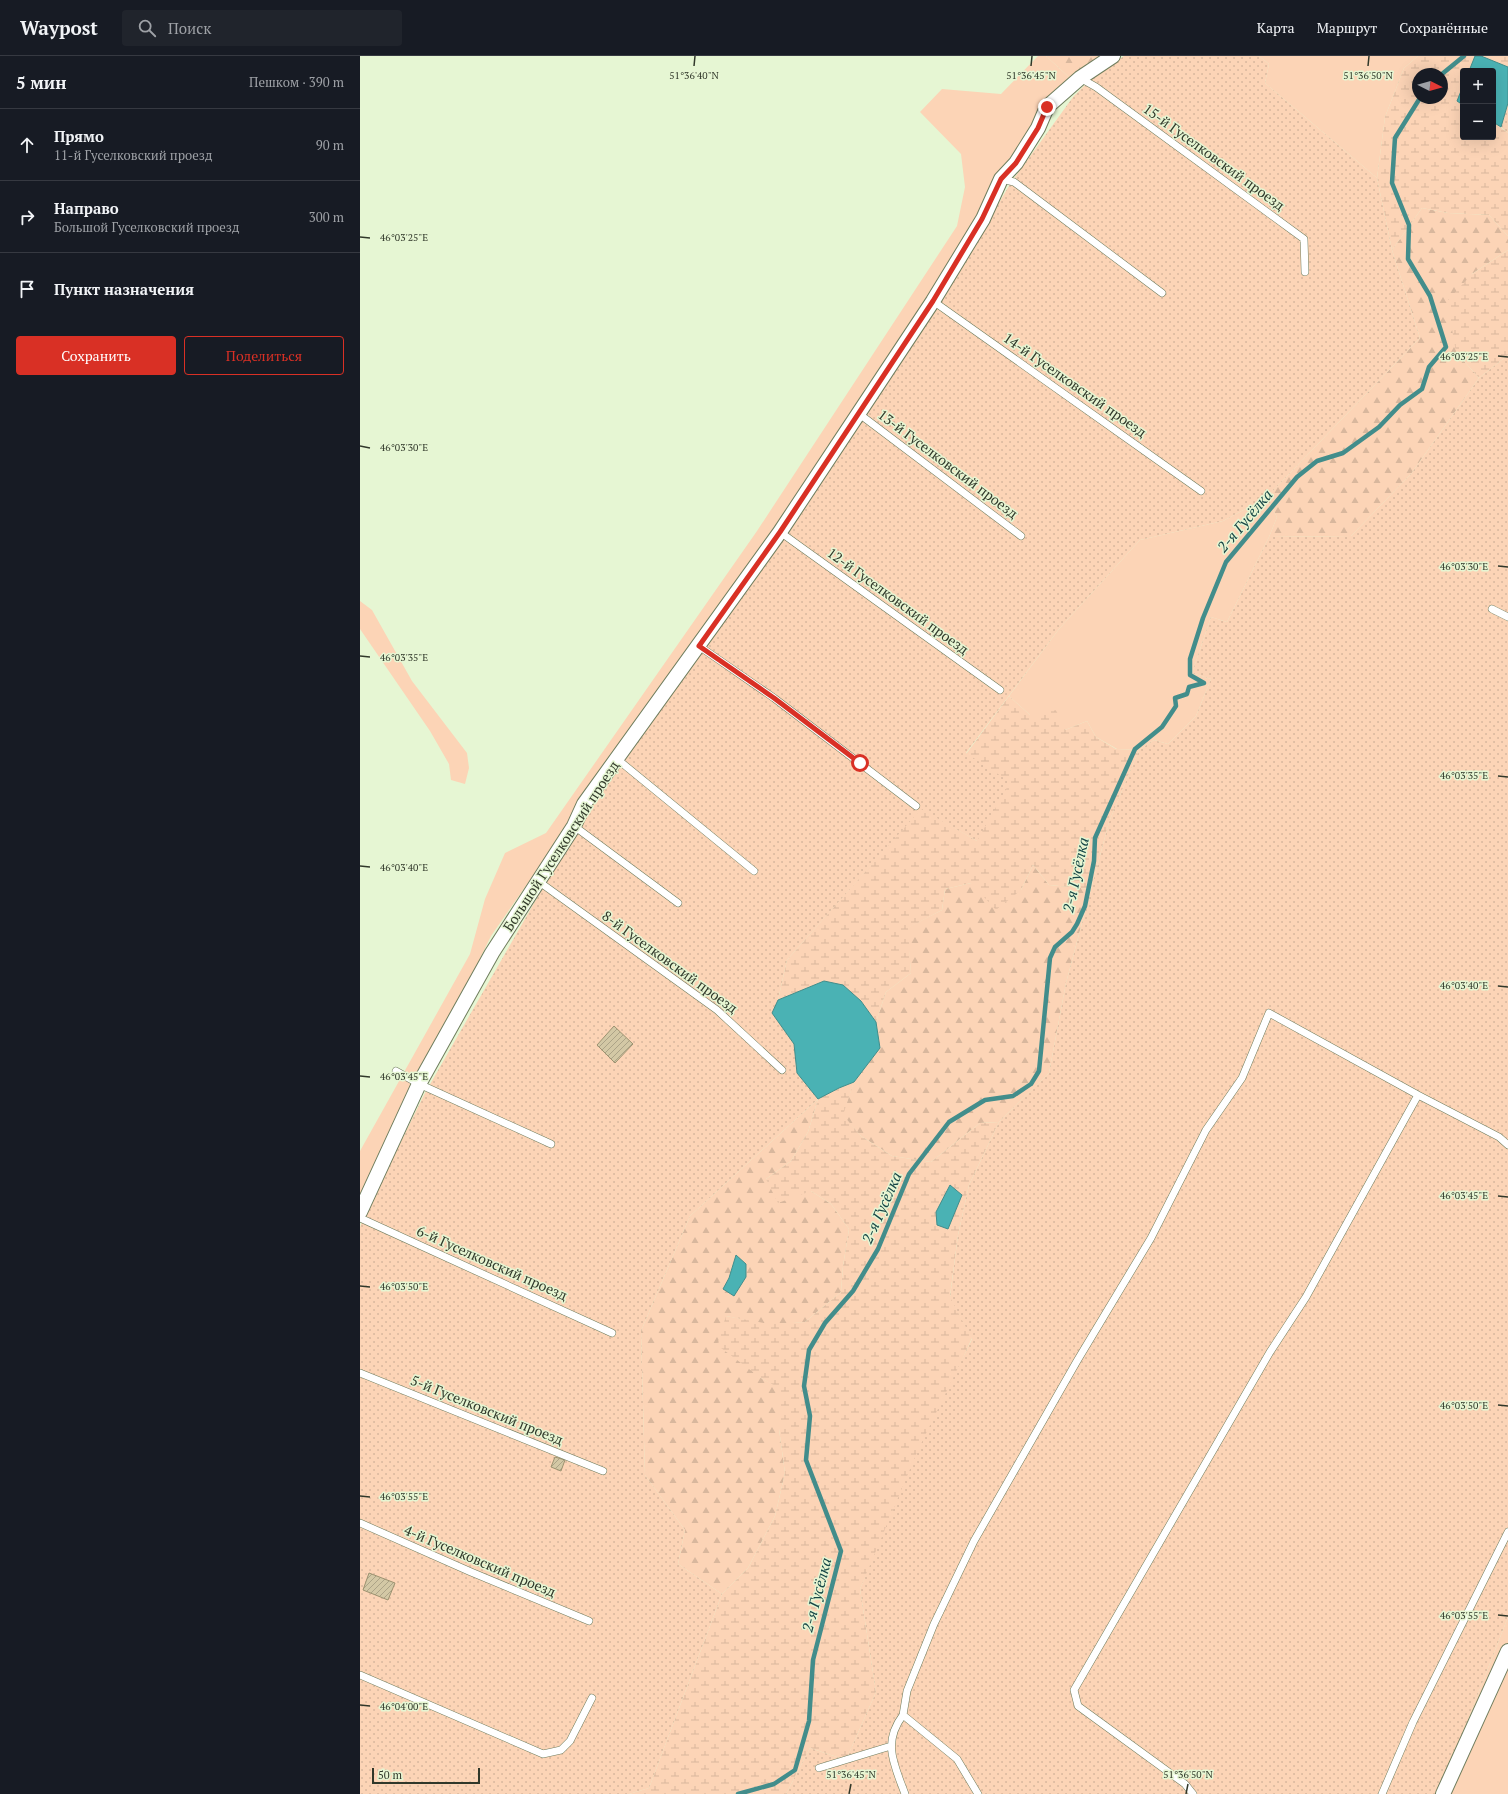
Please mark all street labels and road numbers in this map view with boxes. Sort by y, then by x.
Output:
street label: 15-й Гуселковский проезд [1140,99,1289,214]
street label: 14-й Гуселковский проезд [1000,328,1151,441]
street label: 13-й Гуселковский проезд [874,405,1022,523]
street label: 12-й Гуселковский проезд [824,543,973,658]
street label: Большой Гуселковский проезд [498,757,623,935]
street label: 8-й Гуселковский проезд [599,906,742,1017]
street label: 6-й Гуселковский проезд [414,1221,571,1304]
street label: 5-й Гуселковский проезд [408,1370,566,1449]
street label: 4-й Гуселковский проезд [401,1520,559,1601]

